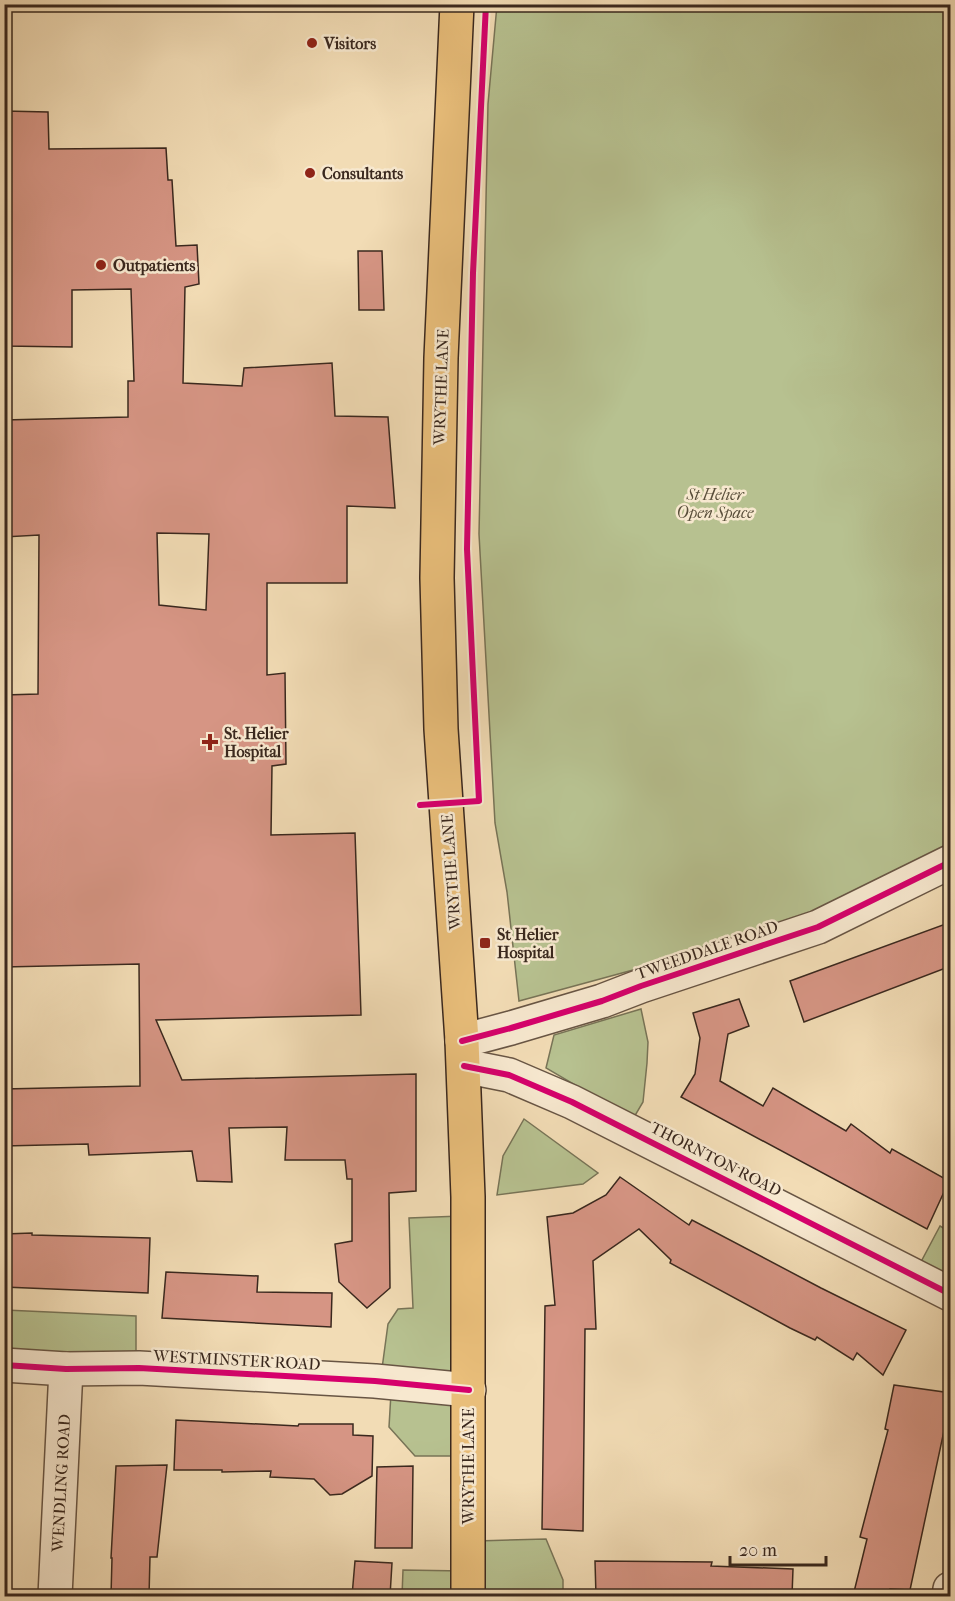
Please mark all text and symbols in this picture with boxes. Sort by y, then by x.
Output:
place label: Visitors [323,34,376,53]
marker: Visitors [305,36,319,50]
place label: Consultants [322,164,403,183]
marker: Consultants [303,166,317,180]
place label: Outpatients [113,256,196,276]
marker: Outpatients [94,258,108,272]
street label: WRYTHE LANE [429,328,453,446]
park label: St Helier Open Space [677,485,754,522]
place label: St. Helier Hospital [224,724,290,762]
marker: St. Helier Hospital [201,733,219,751]
street label: WRYTHE LANE [437,813,465,932]
street label: TWEEDDALE ROAD [633,917,781,983]
place label: St Helier Hospital [497,925,560,963]
marker: St Helier Hospital [478,936,492,950]
street label: THORNTON ROAD [647,1118,785,1200]
street label: WESTMINSTER ROAD [152,1346,321,1374]
street label: WRYTHE LANE [459,1408,478,1525]
street label: WENDLING ROAD [48,1413,74,1554]
scale bar [730,1529,826,1567]
text: 20 m [739,1540,777,1561]

